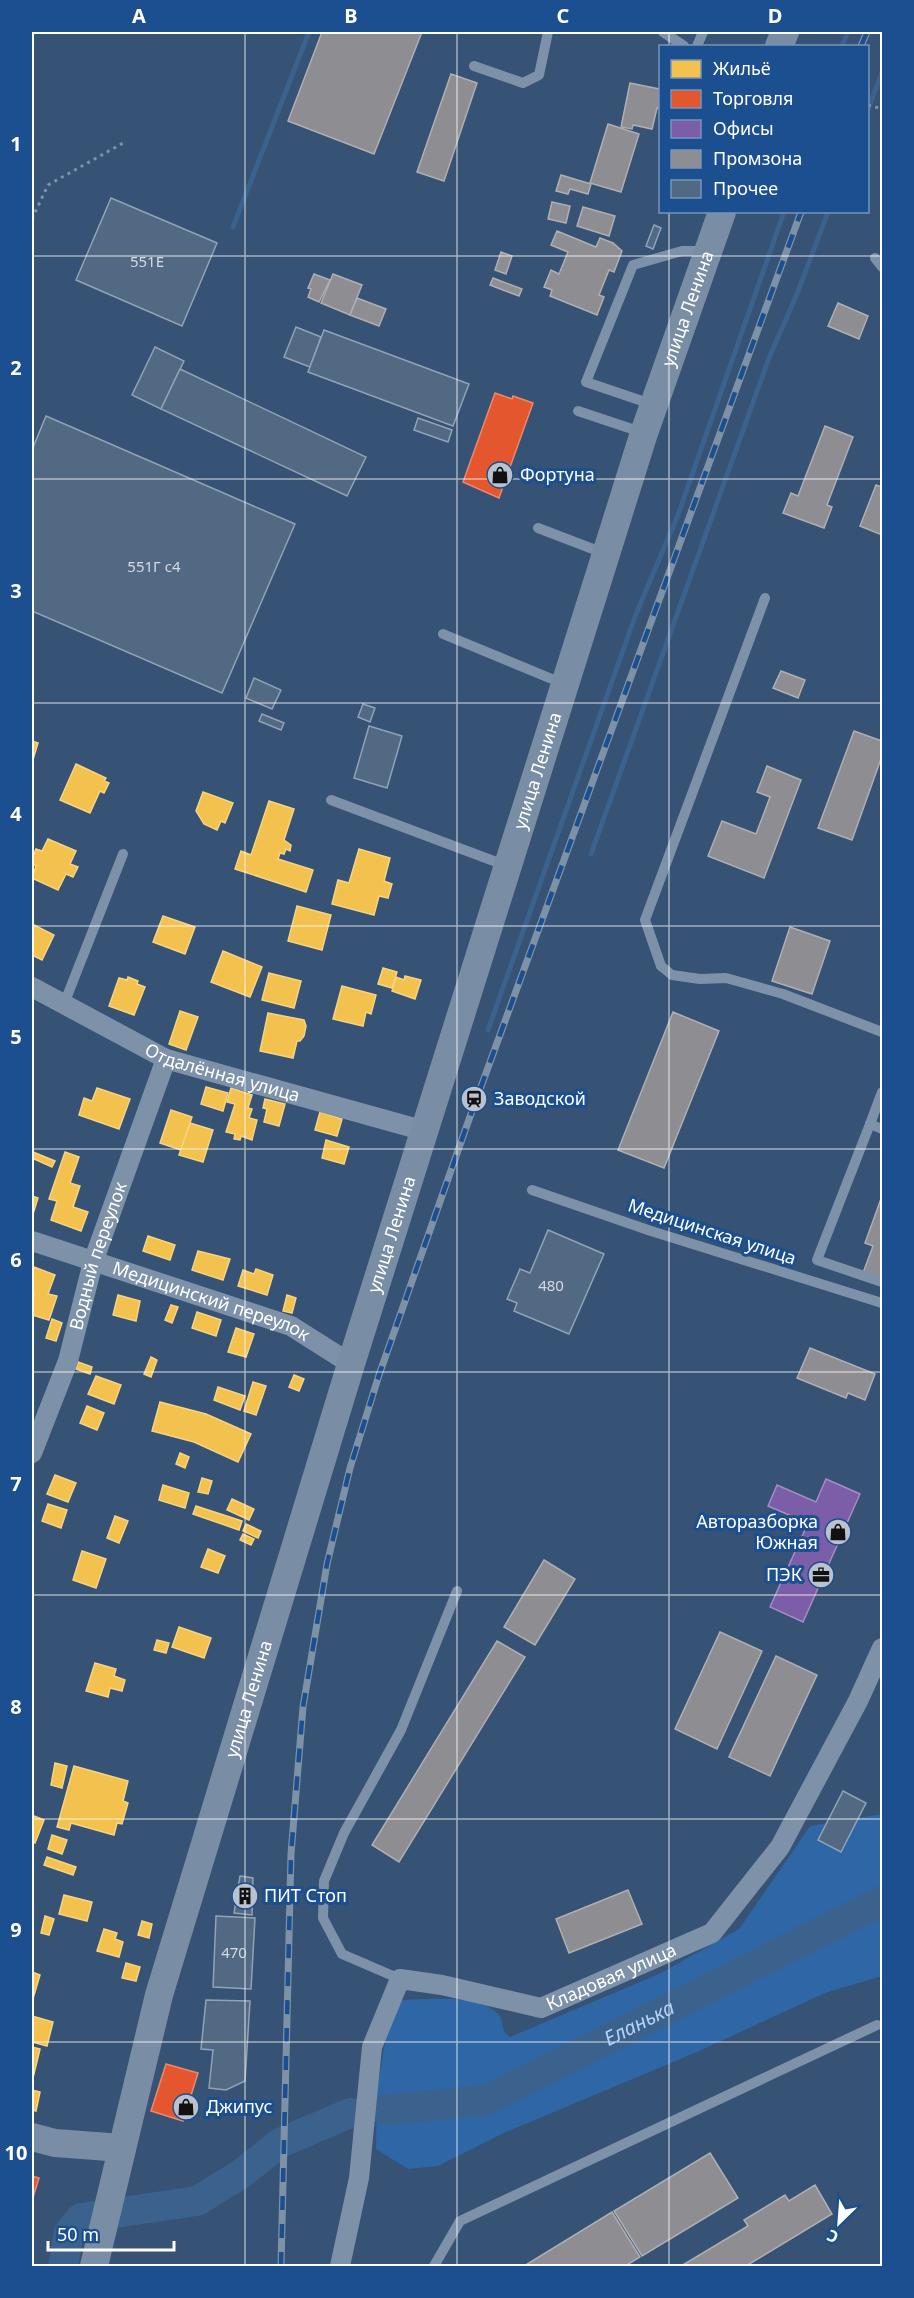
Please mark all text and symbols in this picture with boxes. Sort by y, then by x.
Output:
text: A [132,2,146,29]
text: B [344,2,358,29]
text: C [557,2,570,29]
text: D [768,2,782,29]
legend [659,45,869,213]
text: Жильё [713,56,771,80]
text: Торговля [713,86,793,110]
text: Офисы [713,116,774,140]
text: 1 [10,130,22,157]
text: Промзона [713,146,802,170]
text: Прочее [713,176,778,200]
street label: улица Ленина [655,247,718,370]
house number: 551Е [130,251,164,271]
text: 2 [10,354,22,381]
shop icon: Фортуна [485,460,515,490]
place label: Фортуна [520,462,595,486]
house number: 551Г с4 [127,556,181,576]
text: 3 [10,577,22,604]
street label: улица Ленина [507,709,566,832]
text: 4 [10,800,22,827]
text: 5 [10,1023,22,1050]
street label: Отдалённая улица [141,1037,303,1107]
station icon: Заводской [459,1084,489,1114]
place label: Заводской [494,1086,586,1110]
street label: улица Ленина [361,1173,421,1296]
street label: Водный переулок [63,1178,132,1332]
street label: Медицинская улица [625,1193,800,1270]
text: 6 [10,1246,22,1273]
street label: Медицинский переулок [110,1255,315,1346]
house number: 480 [538,1275,564,1295]
text: 7 [10,1470,22,1497]
place label: Авторазборка Южная [696,1509,818,1554]
shop icon: Авторазборка Южная [823,1517,853,1547]
office icon: ПЭК [806,1560,836,1590]
place label: ПЭК [766,1562,803,1586]
street label: улица Ленина [219,1637,277,1760]
text: 8 [10,1693,22,1720]
building icon: ПИТ Стоп [230,1881,260,1911]
place label: ПИТ Стоп [264,1883,347,1907]
text: 9 [10,1916,22,1943]
street label: Кладовая улица [542,1937,680,2015]
house number: 470 [221,1942,247,1962]
water label: Еланька [599,1994,679,2052]
shop icon: Джипус [171,2092,201,2122]
place label: Джипус [206,2094,272,2118]
text: 10 [5,2139,27,2166]
north arrow [809,2193,869,2253]
scale bar [48,2214,174,2252]
text: 50 m [57,2222,99,2246]
text: С [823,2224,842,2249]

